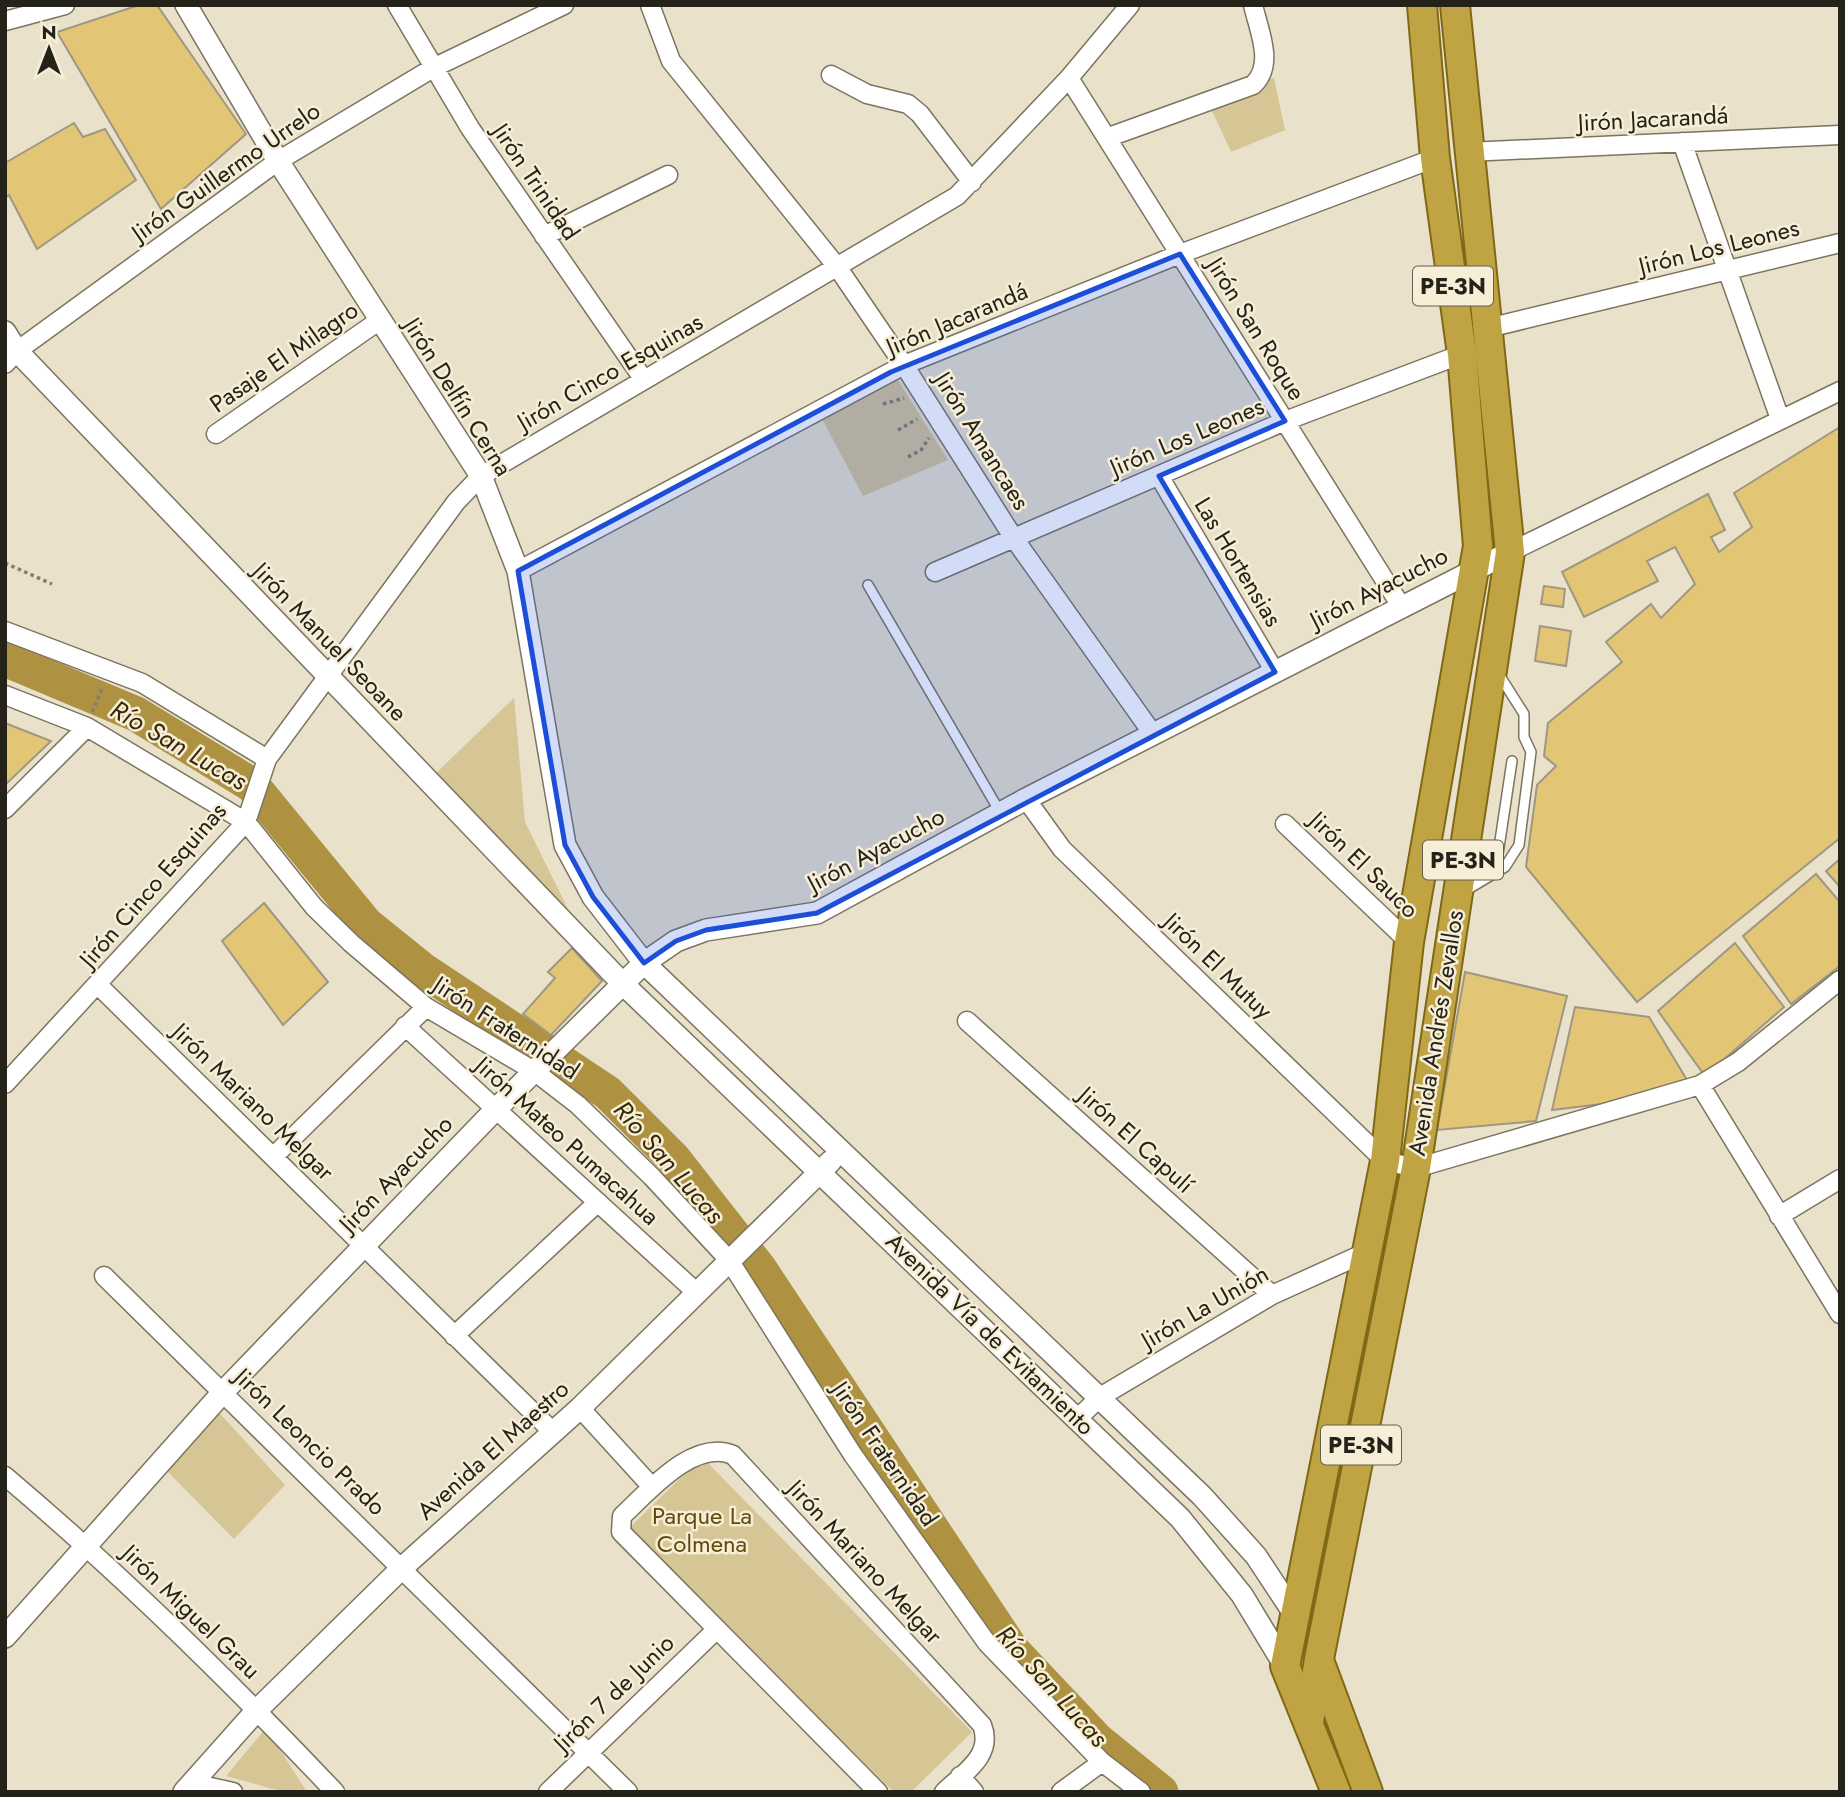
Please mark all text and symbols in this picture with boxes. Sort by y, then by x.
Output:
north arrow [14,14,84,84]
text: N [41,19,57,46]
street label: Jirón Guillermo Urrelo [122,93,327,252]
street label: Jirón Jacarandá [1574,97,1729,140]
street label: Jirón Trinidad [483,114,588,247]
street label: Jirón Los Leones [1632,210,1803,284]
street label: Jirón San Roque [1197,248,1314,407]
road number: PE-3N [1413,266,1493,306]
street label: Jirón Jacarandá [878,273,1033,365]
street label: Pasaje El Milagro [202,292,365,421]
street label: Jirón Cinco Esquinas [508,304,709,440]
street label: Jirón Delfín Cerna [394,308,521,483]
street label: Jirón Amancaes [925,363,1039,516]
street label: Jirón Los Leones [1102,388,1269,486]
street label: Las Hortensias [1186,490,1291,633]
street label: Jirón Ayacucho [1301,538,1454,639]
street label: Jirón Manuel Seoane [243,552,416,729]
water label: Río San Lucas [104,690,255,800]
street label: Jirón Cinco Esquinas [69,794,234,977]
street label: Jirón Ayacucho [798,799,951,902]
street label: Jirón El Sauco [1299,801,1427,926]
road number: PE-3N [1423,840,1503,880]
street label: Jirón El Mutuy [1154,902,1281,1027]
street label: Avenida Andrés Zevallos [1399,908,1472,1158]
street label: Jirón Fraternidad [424,965,586,1088]
street label: Jirón Mariano Melgar [162,1013,343,1189]
street label: Jirón Mateo Pumacahua [465,1046,667,1233]
street label: Jirón El Capulí [1069,1076,1202,1202]
water label: Río San Lucas [605,1092,734,1233]
street label: Jirón Ayacucho [329,1107,461,1242]
street label: Avenida Vía de Evitamiento [878,1224,1103,1443]
street label: Jirón La Unión [1132,1256,1275,1359]
street label: Jirón Leoncio Prado [224,1358,394,1523]
street label: Avenida El Maestro [409,1372,577,1528]
street label: Jirón Fraternidad [822,1372,947,1533]
road number: PE-3N [1321,1426,1401,1464]
street label: Jirón Mariano Melgar [778,1469,951,1652]
park label: Parque La Colmena [652,1498,752,1561]
street label: Jirón Miguel Grau [112,1534,269,1687]
water label: Río San Lucas [987,1617,1118,1756]
street label: Jirón 7 de Junio [543,1626,682,1762]

